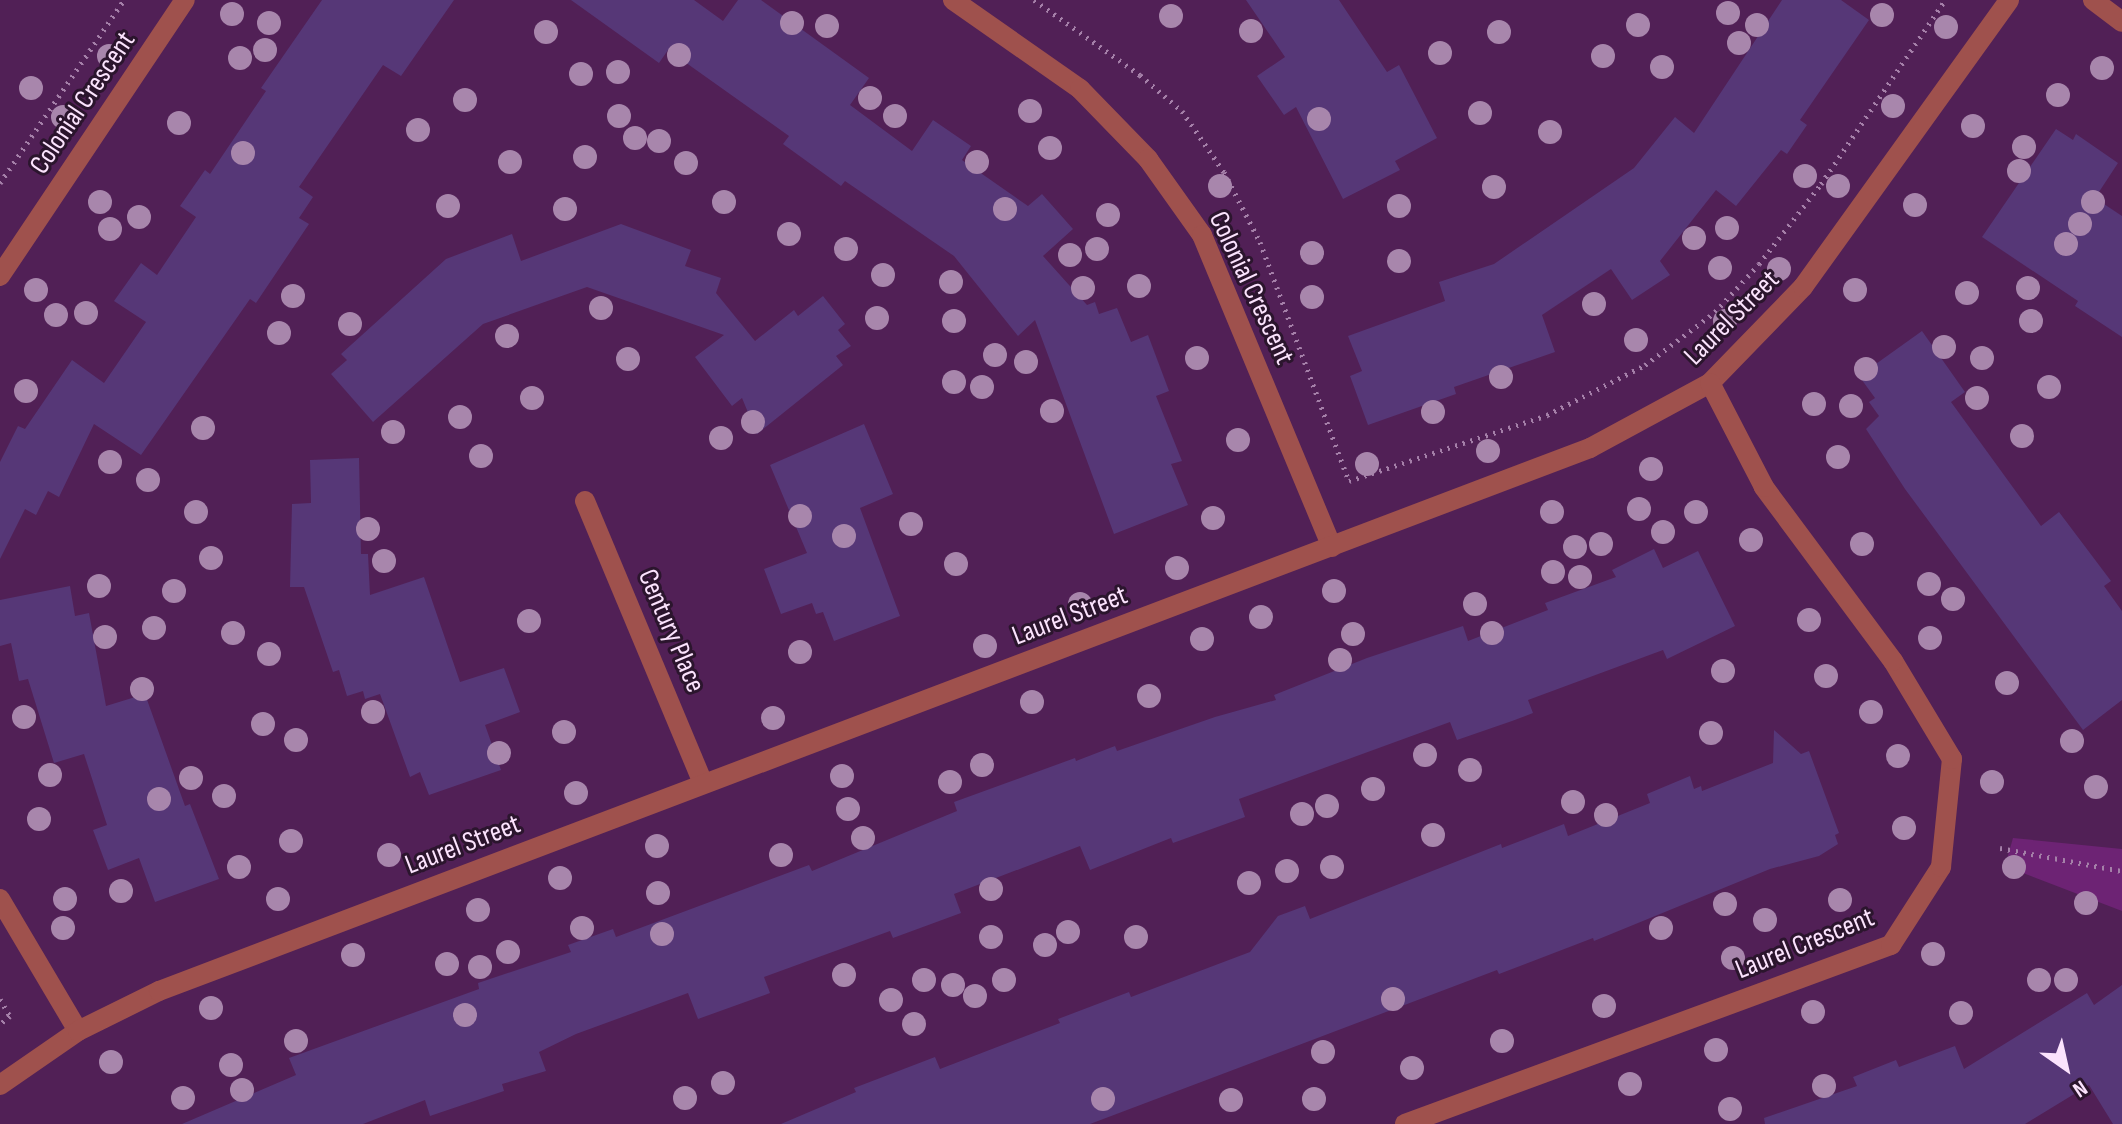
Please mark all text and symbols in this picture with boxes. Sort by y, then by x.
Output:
street label: Colonial Crescent [23,25,143,181]
street label: Colonial Crescent [1201,206,1301,370]
street label: Laurel Street [1678,264,1786,372]
street label: Century Place [630,564,712,698]
street label: Laurel Street [1008,579,1132,653]
street label: Laurel Street [401,808,525,882]
street label: Laurel Crescent [1731,901,1879,987]
north arrow [2026,1028,2106,1108]
text: N [2067,1074,2092,1103]

